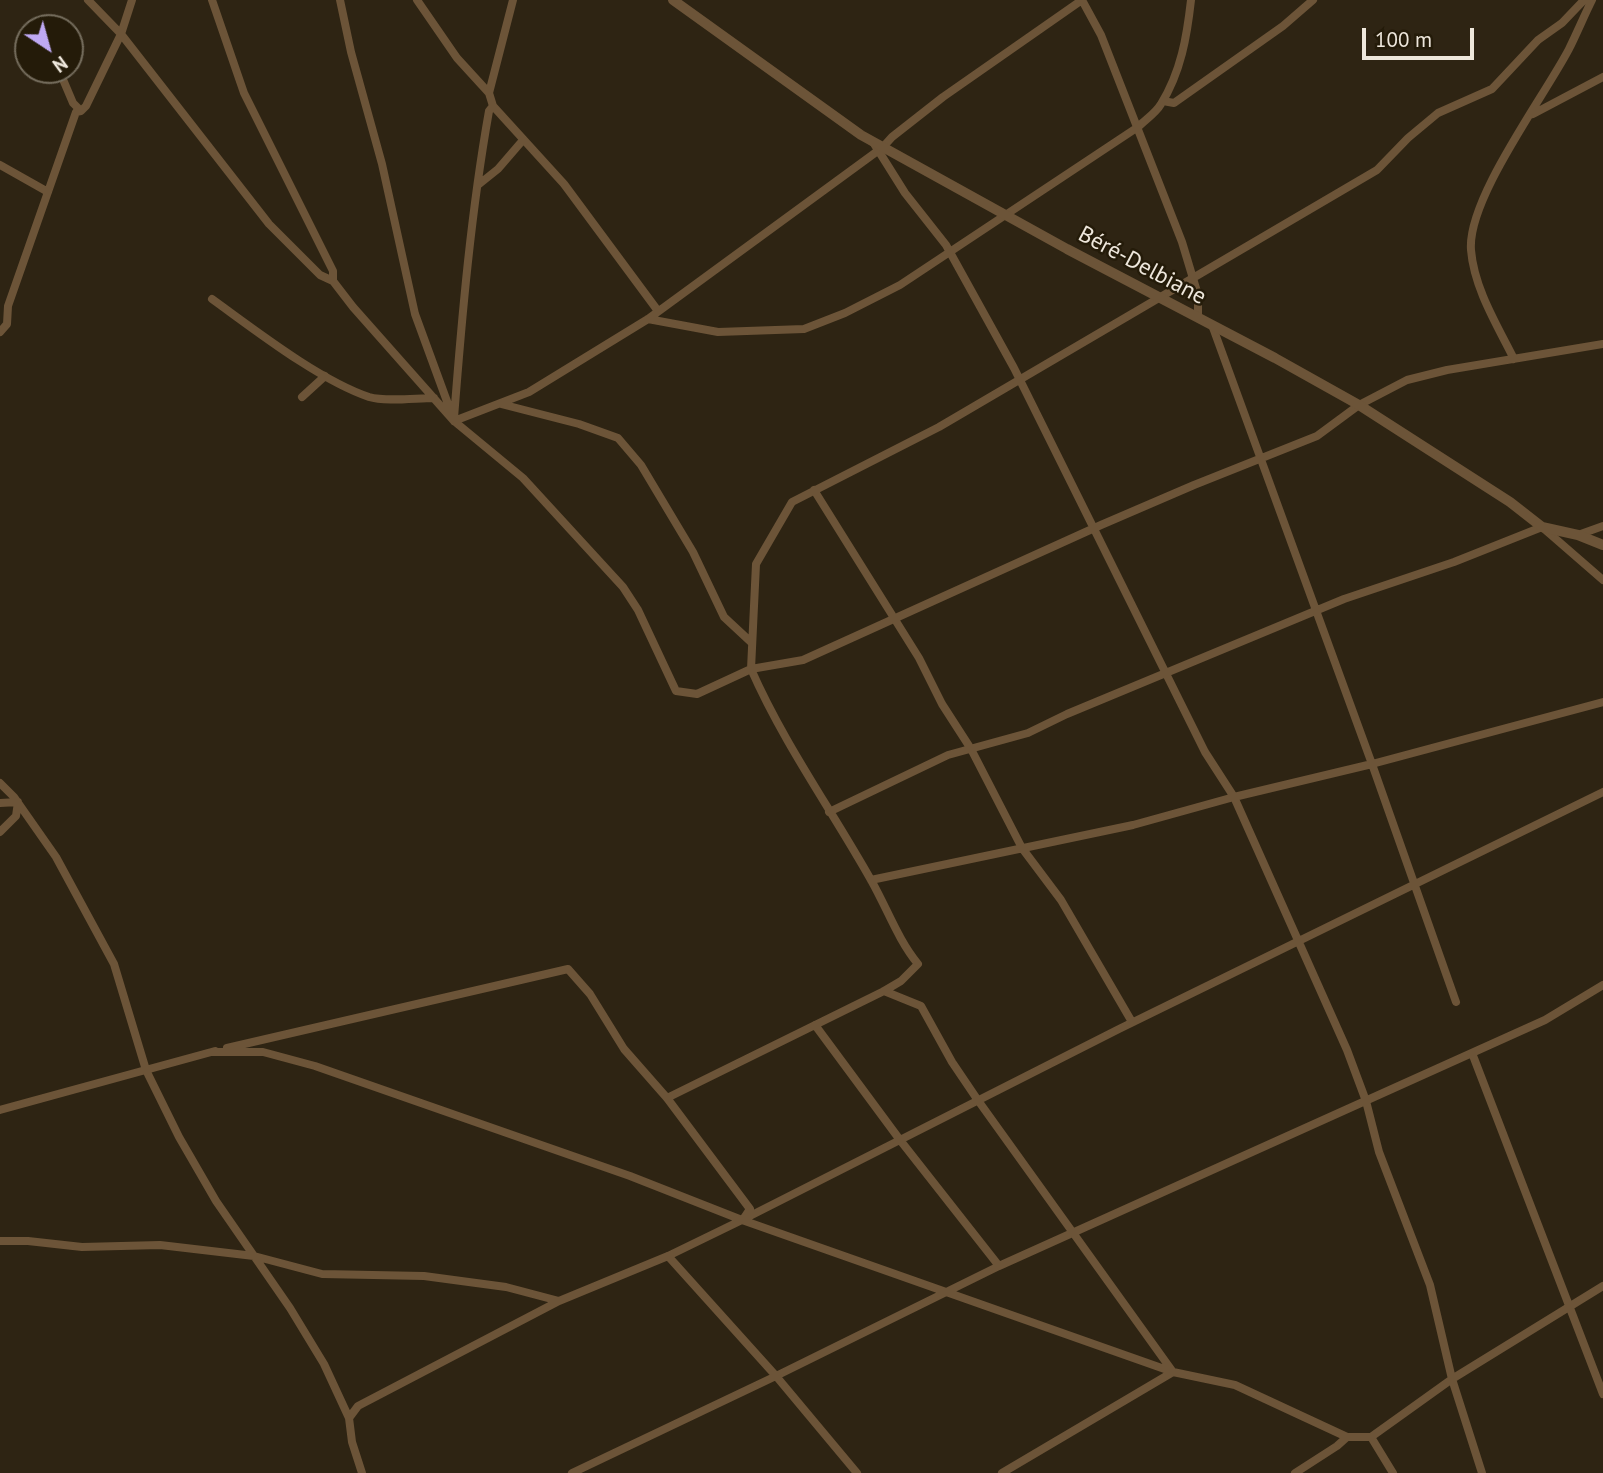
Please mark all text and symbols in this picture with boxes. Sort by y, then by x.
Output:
north arrow [14,14,84,84]
scale bar [1365,14,1477,58]
text: 100 m [1375,26,1432,53]
text: N [48,51,72,78]
street label: Béré-Delbiane [1073,221,1211,311]

